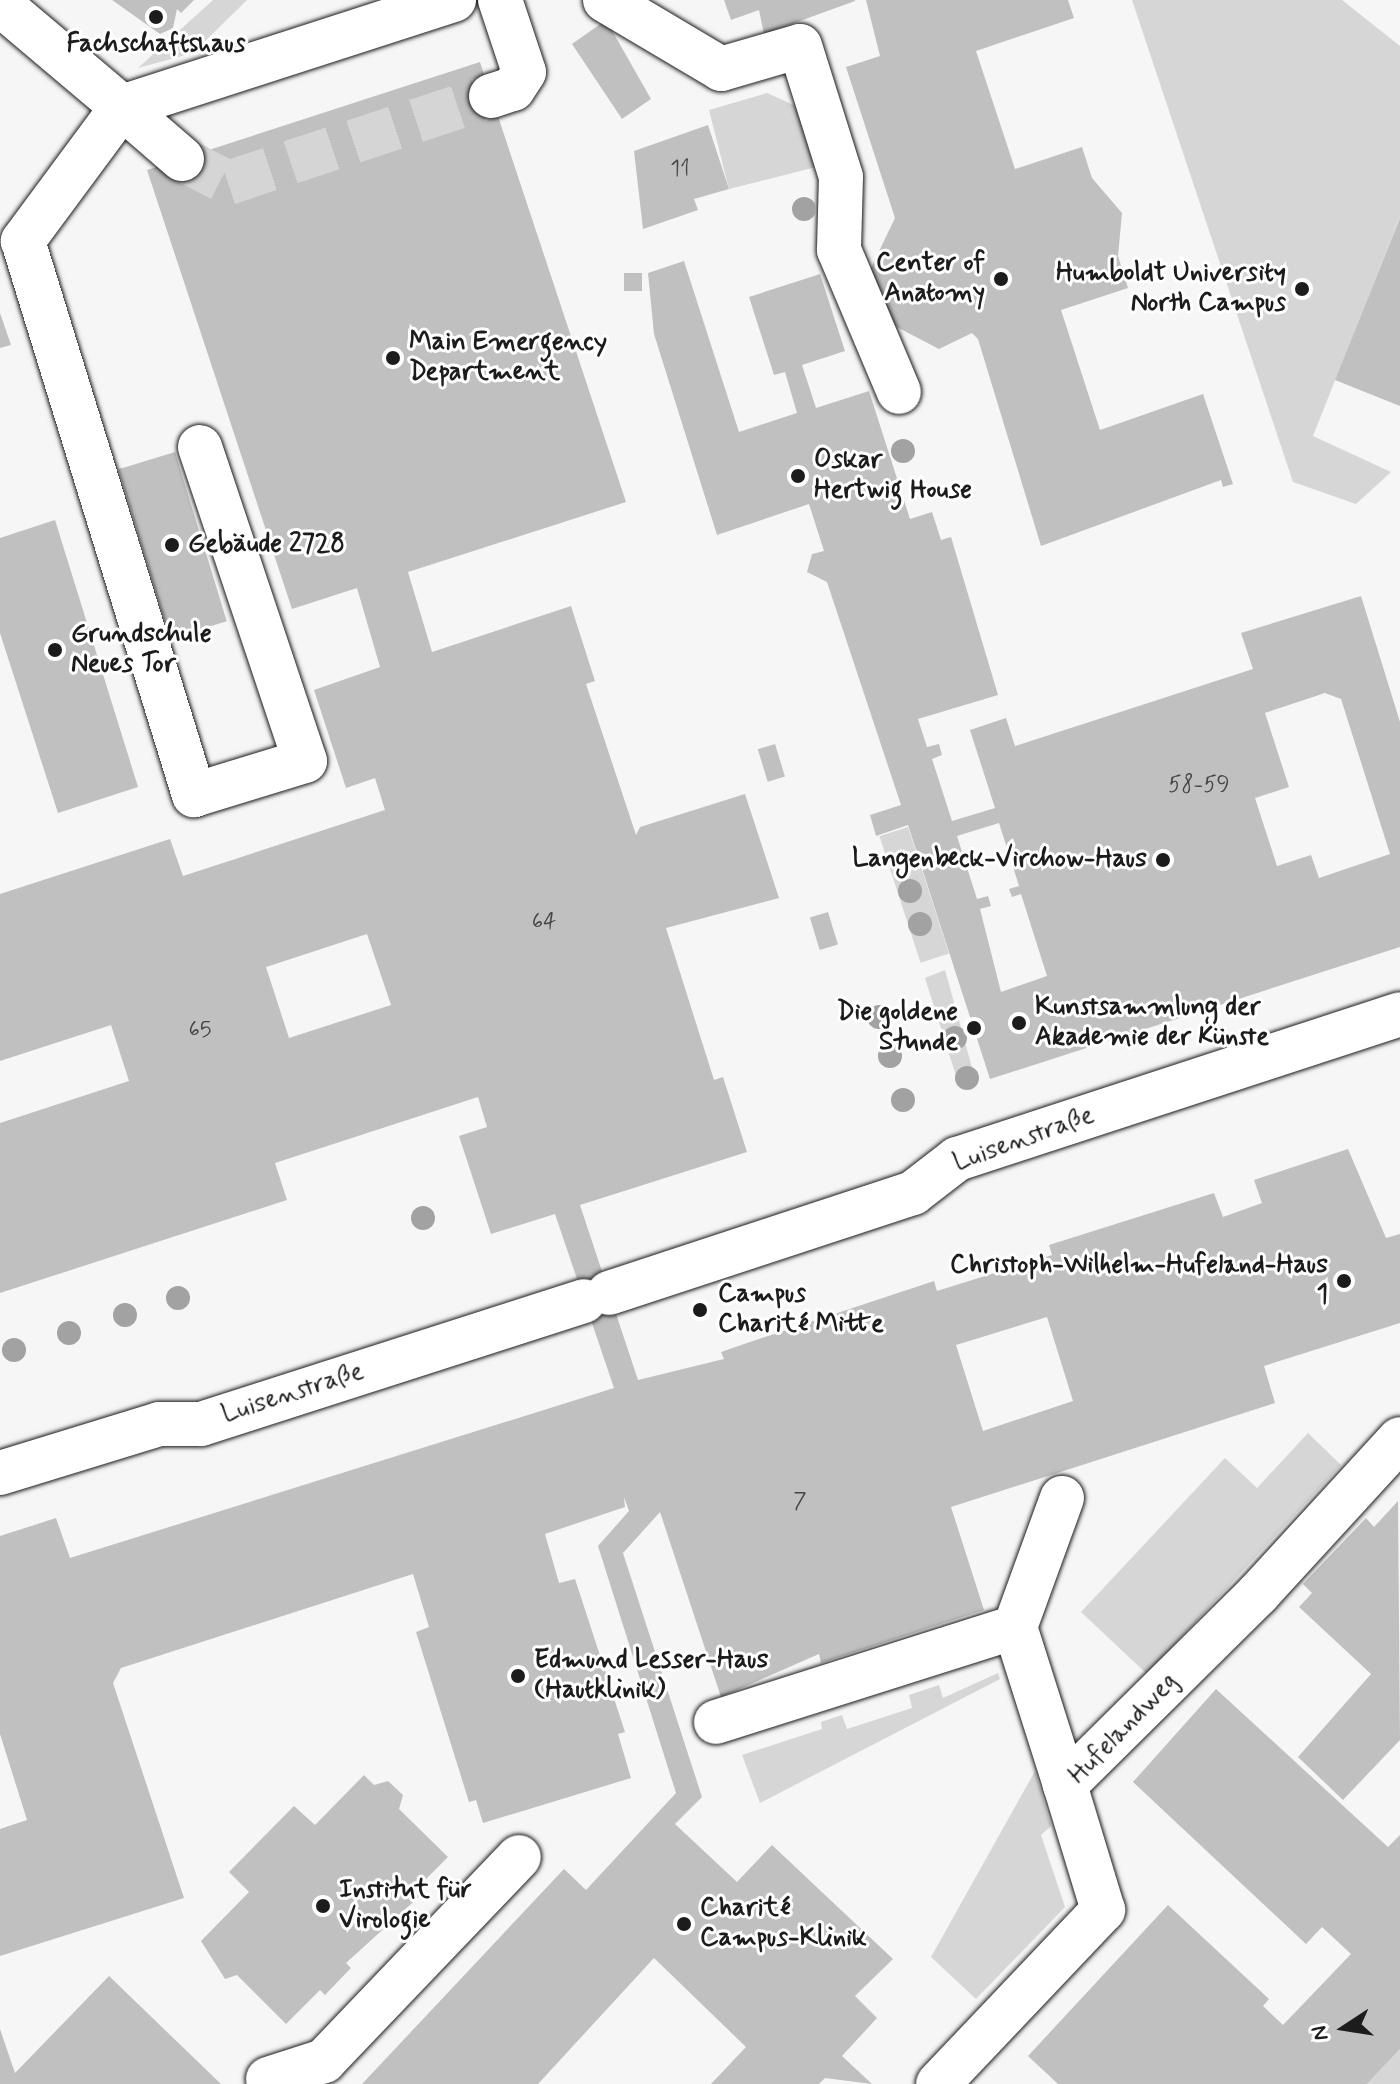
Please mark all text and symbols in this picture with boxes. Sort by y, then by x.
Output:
marker: Fachschaftshaus [147,8,165,26]
place label: Fachschaftshaus [67,29,245,61]
house number: 11 [670,157,690,183]
place label: Center of Anatomy [875,248,985,310]
place label: Humboldt University North Campus [1056,258,1286,320]
marker: Center of Anatomy [992,270,1010,288]
marker: Humboldt University North Campus [1293,280,1311,298]
place label: Main Emergency Department [409,327,593,388]
marker: Main Emergency Department [384,349,402,367]
place label: Oskar Hertwig House [814,445,971,506]
marker: Oskar Hertwig House [789,467,807,485]
place label: Gebäude 2728 [188,529,345,561]
marker: Gebäude 2728 [163,536,181,554]
place label: Grundschule Neues Tor [71,619,212,680]
marker: Grundschule Neues Tor [46,641,64,659]
house number: 58-59 [1168,773,1230,799]
place label: Langenbeck-Virchow-Haus [852,844,1147,876]
marker: Langenbeck-Virchow-Haus [1154,851,1172,869]
house number: 64 [532,910,556,936]
place label: Kunstsammlung der Akademie der Künste [1035,992,1273,1054]
place label: Die goldene Stunde [836,997,958,1058]
marker: Kunstsammlung der Akademie der Künste [1010,1014,1028,1032]
house number: 65 [189,1018,211,1044]
marker: Die goldene Stunde [965,1019,983,1037]
street label: Luisenstraße [949,1100,1099,1180]
place label: Christoph-Wilhelm-Hufeland-Haus 1 [950,1250,1328,1312]
marker: Christoph-Wilhelm-Hufeland-Haus 1 [1335,1272,1353,1290]
place label: Campus Charité Mitte [718,1279,884,1340]
marker: Campus Charité Mitte [689,1299,711,1321]
street label: Luisenstraße [218,1356,368,1432]
house number: 7 [793,1490,807,1516]
place label: Edmund Lesser-Haus (Hautklinik) [534,1645,771,1706]
marker: Edmund Lesser-Haus (Hautklinik) [509,1667,527,1685]
street label: Hufelandweg [1063,1667,1185,1791]
place label: Institut für Virologie [339,1875,472,1936]
place label: Charité Campus-Klinik [700,1893,867,1954]
marker: Institut für Virologie [314,1897,332,1915]
marker: Charité Campus-Klinik [675,1915,693,1933]
north arrow [1304,1988,1384,2068]
text: N [1305,2023,1336,2043]

